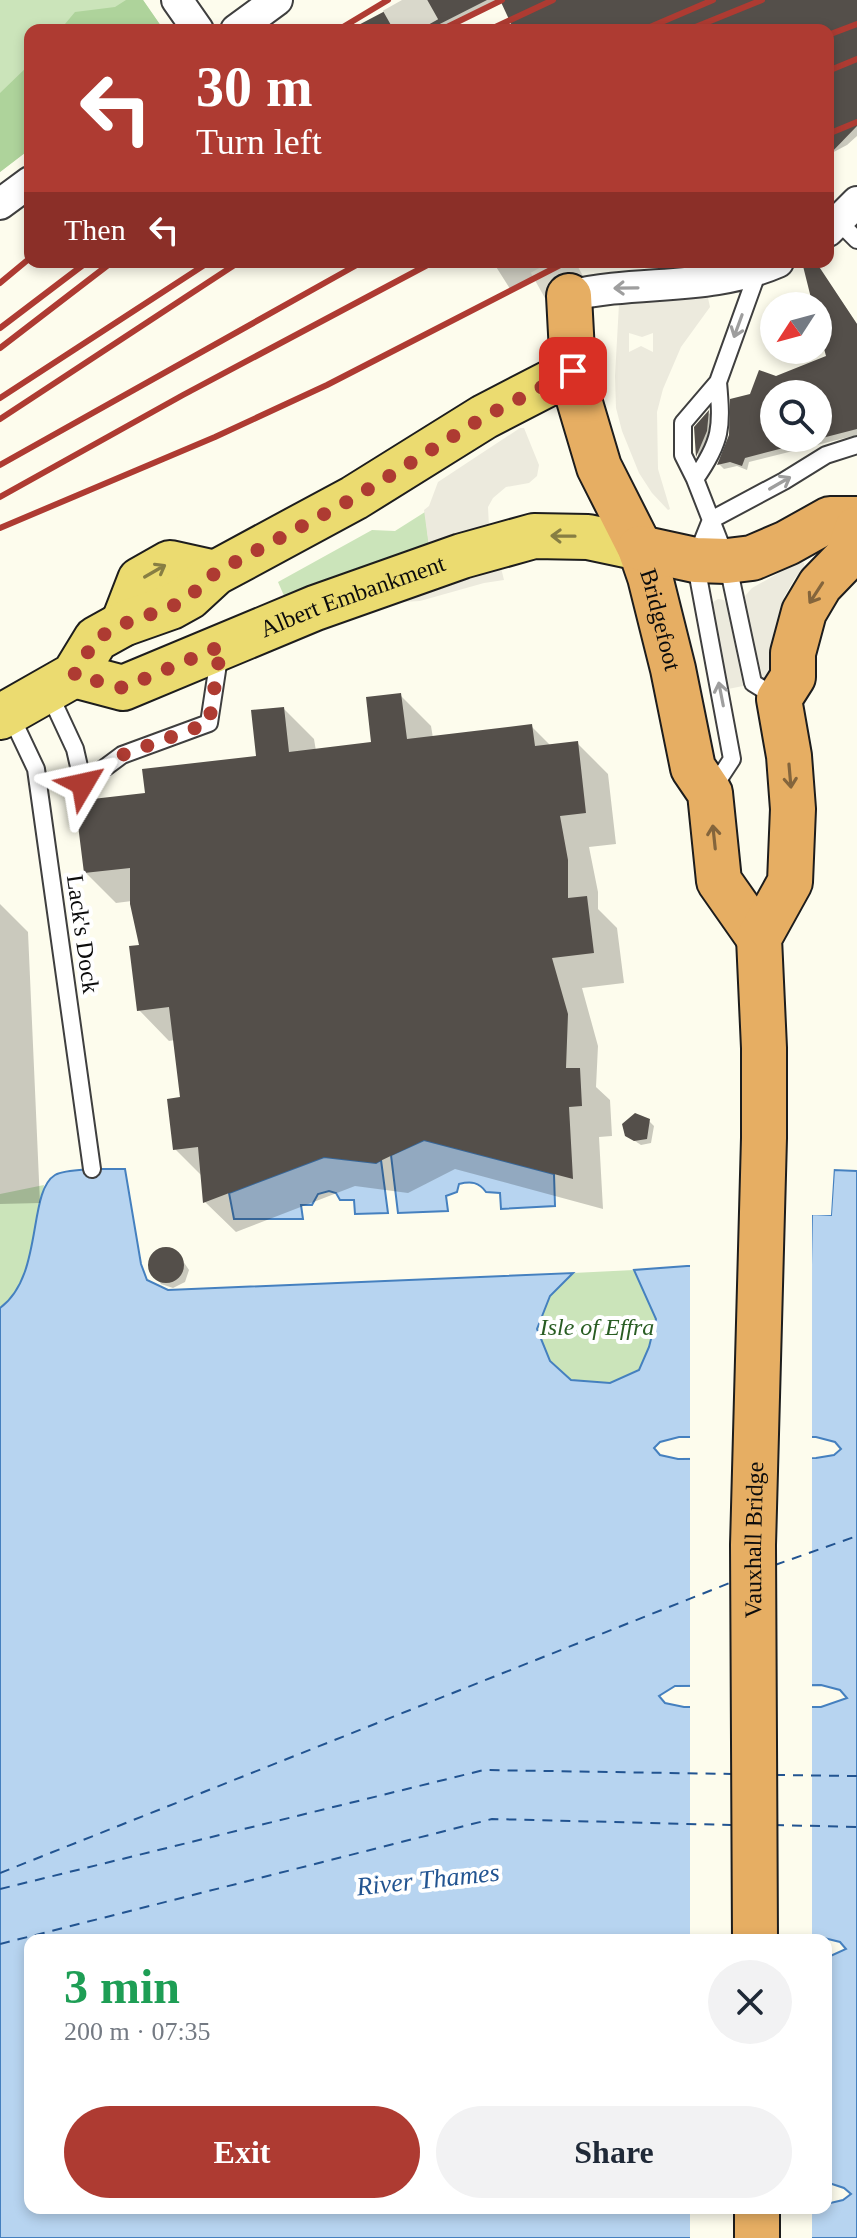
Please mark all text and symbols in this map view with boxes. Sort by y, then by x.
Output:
icon: left [64,56,168,160]
text: 30 m [196,56,313,118]
text: Turn left [196,122,322,162]
icon: left [142,208,186,252]
text: Then [64,213,126,246]
one-way arrow [613,280,640,295]
north arrow [760,292,832,364]
map controls [760,292,832,452]
one-way arrow [730,313,744,338]
pin [539,337,607,405]
icon: arrive [551,349,595,393]
button: search [760,380,832,452]
one-way arrow [768,475,791,491]
one-way arrow [550,528,577,544]
street label: Albert Embankment [256,550,449,642]
one-way arrow [143,563,166,579]
street label: Bridgefoot [635,565,686,673]
one-way arrow [807,582,824,604]
one-way arrow [712,682,727,707]
position arrow [41,742,125,826]
one-way arrow [783,762,798,789]
one-way arrow [707,824,722,851]
street label: Lack's Dock [62,873,104,995]
park label: Isle of Effra [539,1314,654,1340]
street label: Vauxhall Bridge [740,1461,768,1618]
water label: River Thames [354,1858,501,1902]
text: 3 min [64,1960,180,2013]
button: close [708,1960,792,2044]
text: 200 m · 07:35 [64,2017,211,2046]
button: Exit [64,2106,420,2198]
button: Share [436,2106,792,2198]

